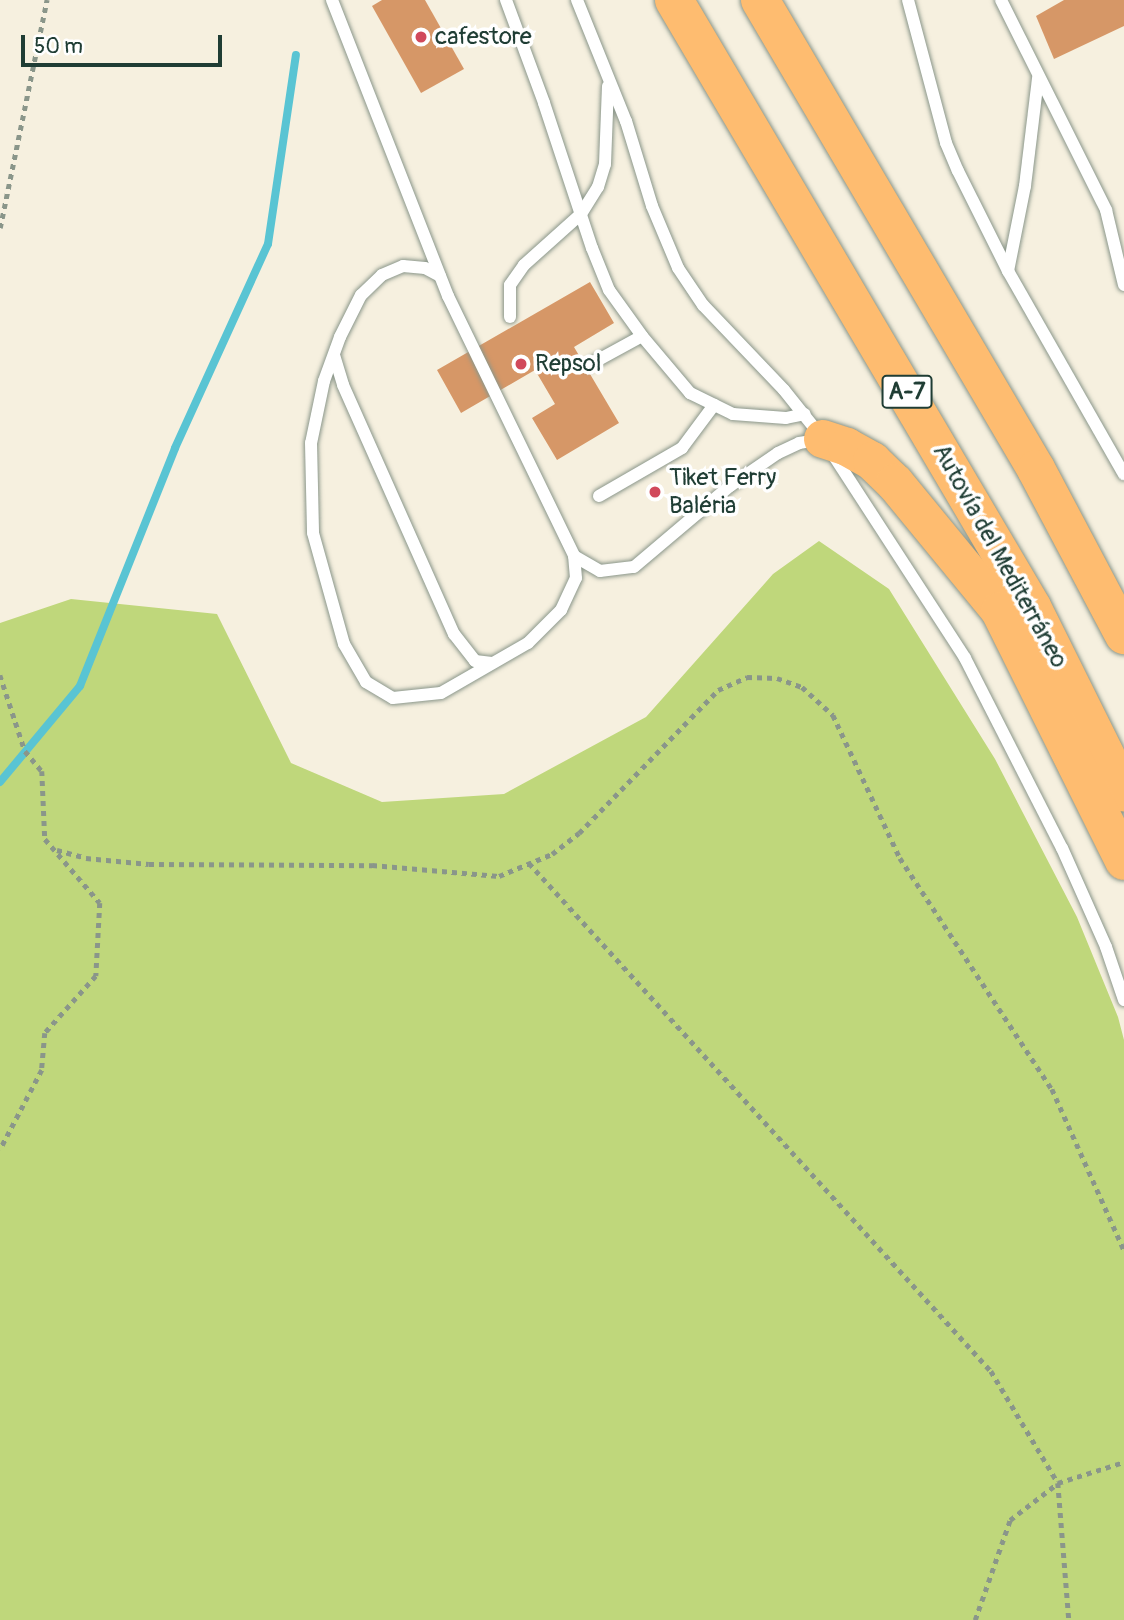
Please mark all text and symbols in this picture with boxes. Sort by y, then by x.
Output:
scale bar [24,21,226,65]
place label: cafestore [435,23,532,51]
marker: cafestore [413,29,429,45]
text: 50 m [34,33,83,60]
place label: Repsol [535,350,601,378]
marker: Repsol [513,356,529,372]
road number: A-7 [881,372,933,412]
street label: Autovía del Mediterráneo [927,439,1073,673]
place label: Tiket Ferry Baléria [669,464,776,520]
marker: Tiket Ferry Baléria [647,484,663,500]

